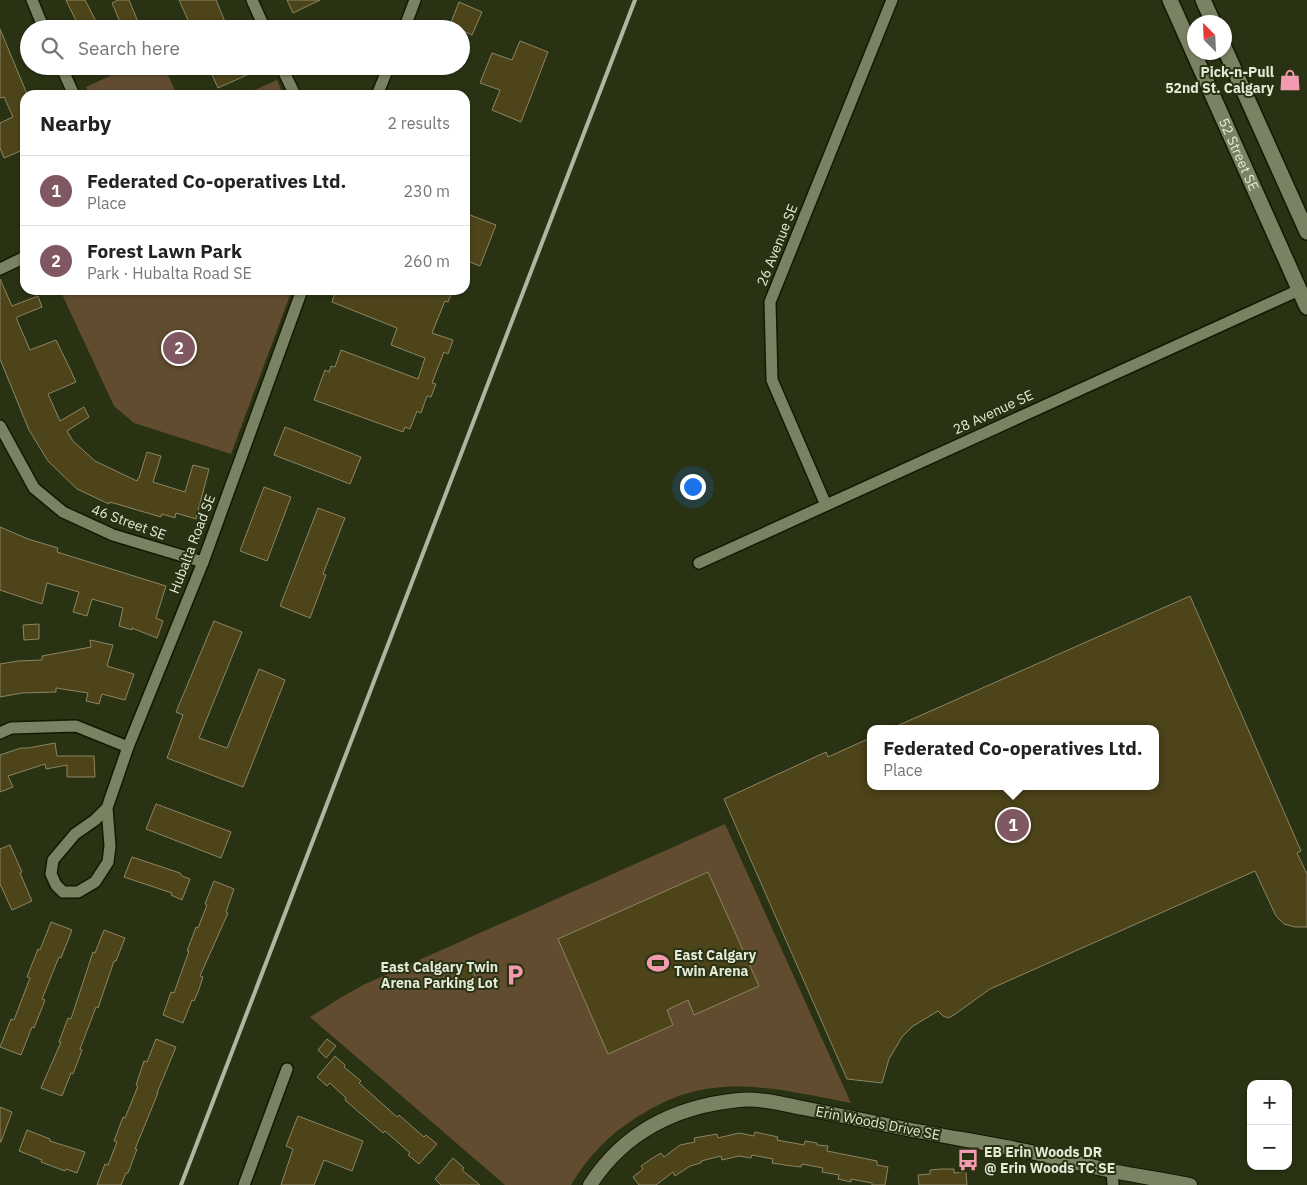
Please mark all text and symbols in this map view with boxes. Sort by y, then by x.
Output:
north arrow [1187,15,1232,60]
search box [20,20,470,75]
icon: search [38,34,66,62]
text: Search here [78,36,180,60]
place label: Pick-n-Pull 52nd St. Calgary [1165,63,1275,97]
shop icon: Pick-n-Pull 52nd St. Calgary [1277,67,1303,93]
text: Nearby [40,109,111,137]
text: 2 results [387,113,450,133]
street label: 52 Street SE [1215,115,1263,194]
text: Federated Co-operatives Ltd. [87,169,346,193]
text: 1 [51,181,61,201]
text: 230 m [403,181,450,201]
text: Place [87,193,126,213]
street label: 26 Avenue SE [752,202,802,288]
text: Forest Lawn Park [87,239,242,263]
text: 2 [51,251,61,271]
text: 260 m [403,251,450,271]
text: Park · Hubalta Road SE [87,263,252,283]
pin: 2 [163,329,195,367]
street label: 28 Avenue SE [950,386,1036,438]
your location [680,474,706,500]
street label: Hubalta Road SE [165,492,219,596]
street label: 46 Street SE [89,500,169,544]
popup [867,725,1159,790]
text: Federated Co-operatives Ltd. [883,736,1143,760]
text: Place [883,760,923,780]
pin: 1 [997,806,1029,844]
place label: East Calgary Twin Arena [674,946,757,980]
sports icon: East Calgary Twin Arena [645,950,671,976]
place label: East Calgary Twin Arena Parking Lot [381,958,498,992]
parking icon: East Calgary Twin Arena Parking Lot [502,962,528,988]
map controls [1247,1080,1292,1170]
button: + [1247,1080,1292,1125]
street label: Erin Woods Drive SE [814,1102,942,1144]
button: − [1247,1125,1292,1170]
place label: EB Erin Woods DR @ Erin Woods TC SE [984,1143,1115,1177]
bus stop icon: EB Erin Woods DR @ Erin Woods TC SE [955,1147,981,1173]

